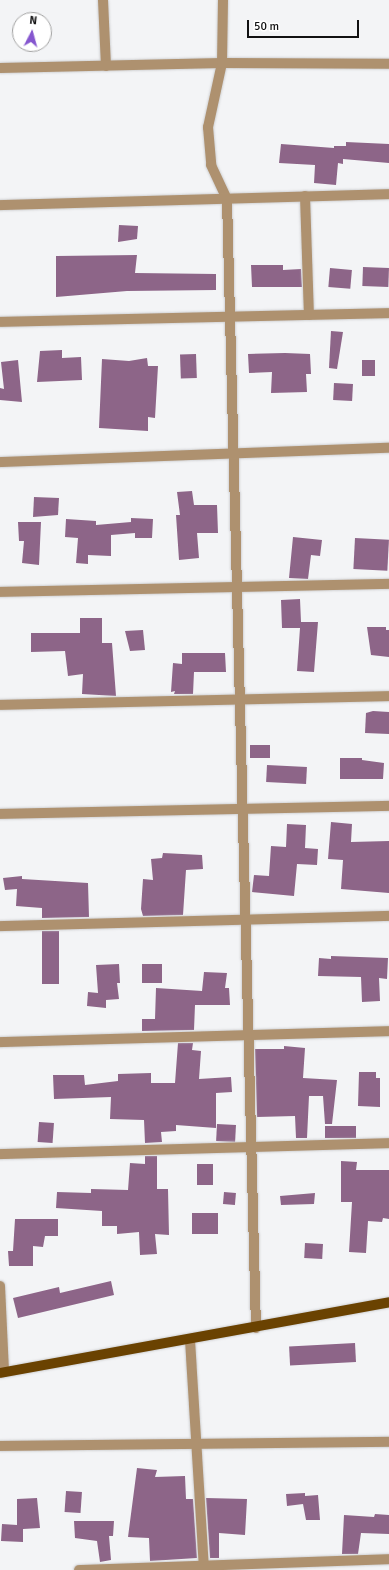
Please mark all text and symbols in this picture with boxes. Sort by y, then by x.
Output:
north arrow [12,12,52,52]
scale bar [249,12,361,38]
text: N [29,14,38,27]
text: 50 m [254,19,279,34]

